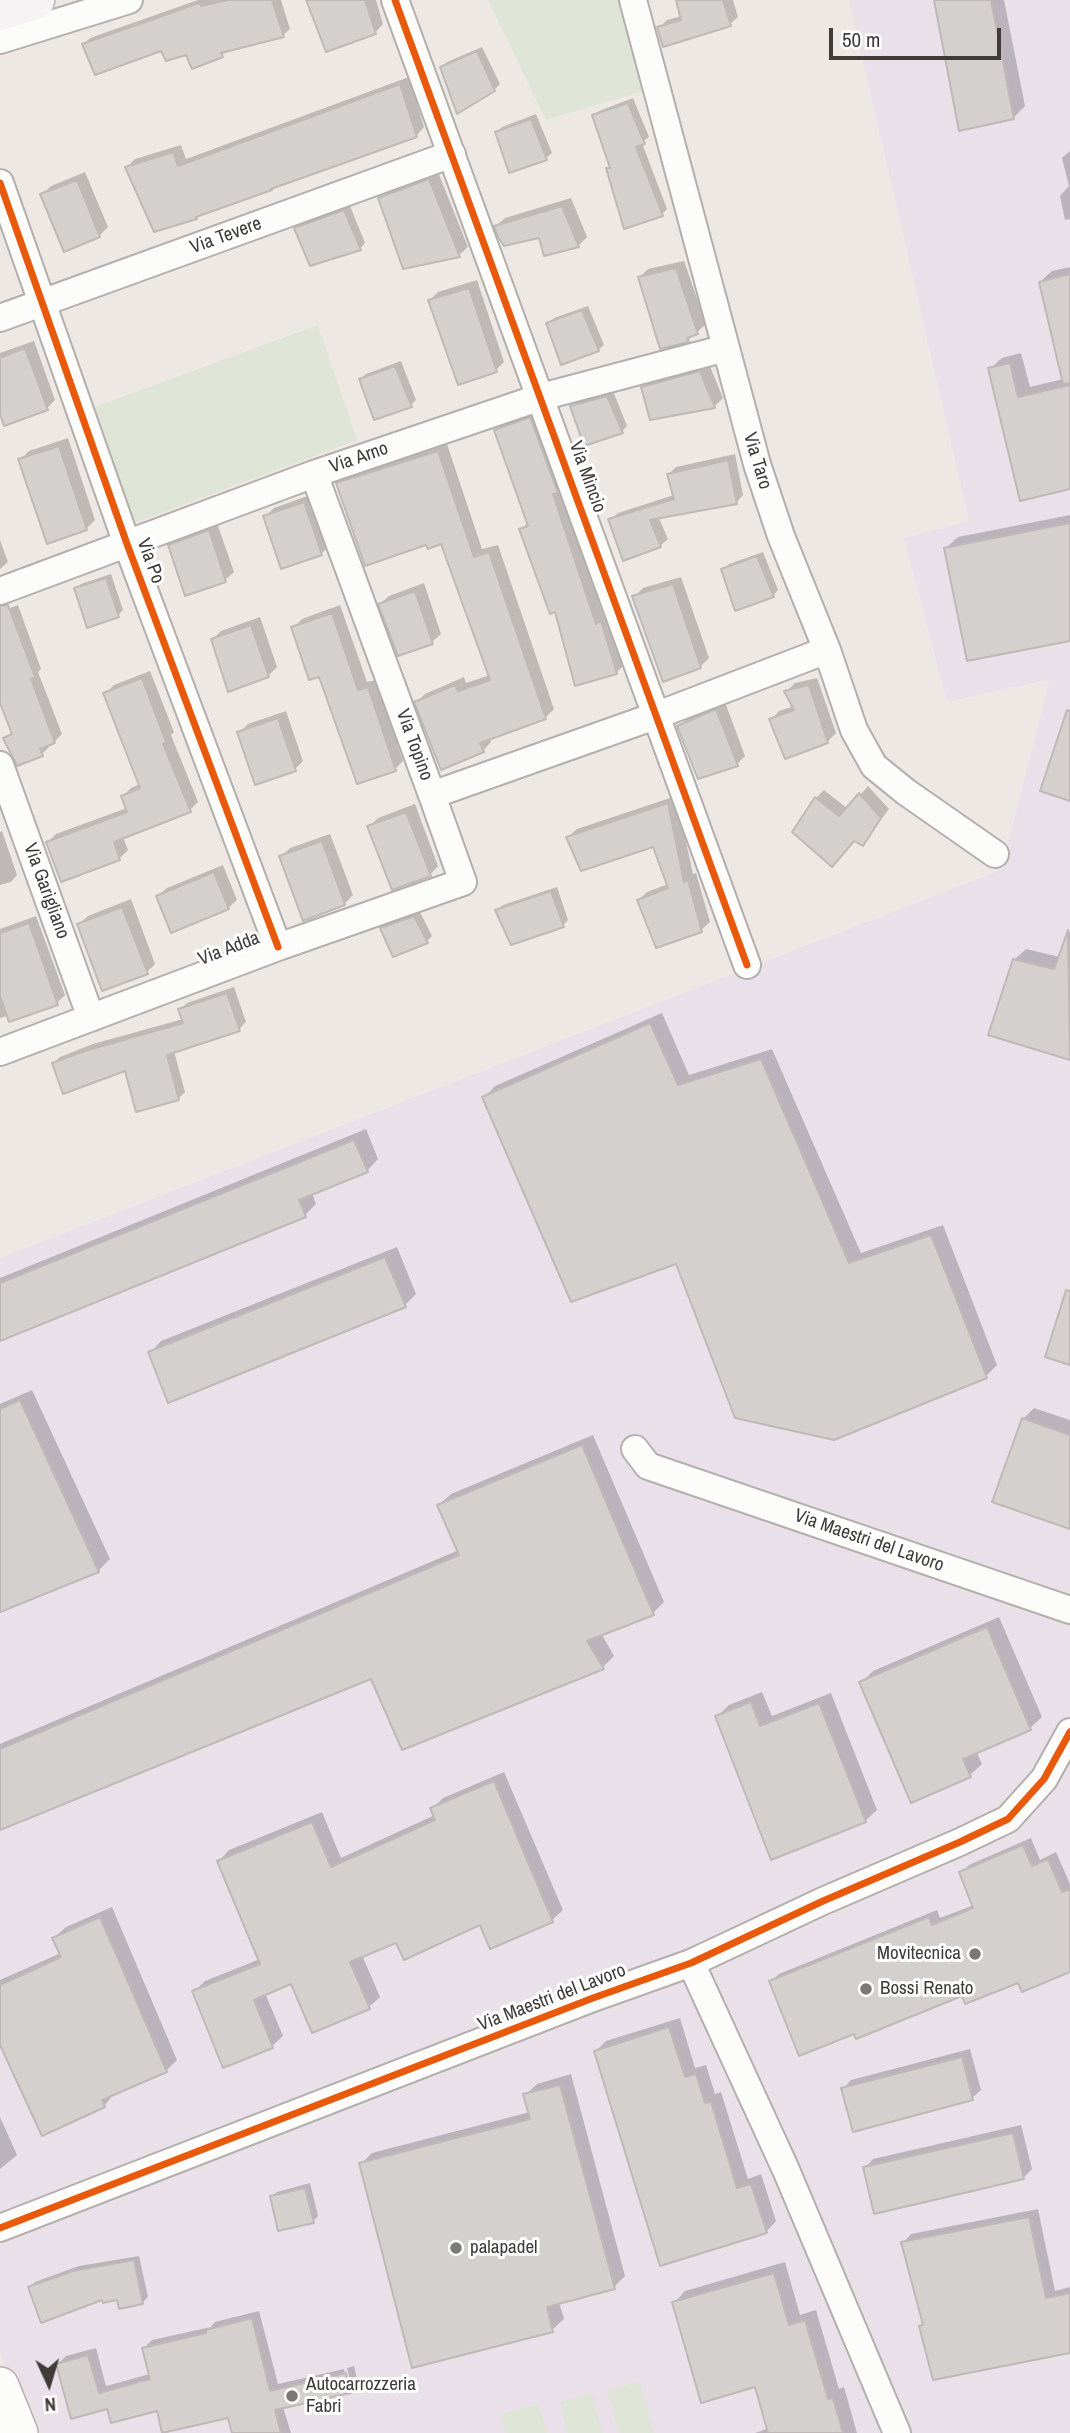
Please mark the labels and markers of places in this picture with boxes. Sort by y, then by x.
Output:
place label: Movitecnica [877,1943,961,1965]
marker: Movitecnica [967,1946,983,1962]
place label: Bossi Renato [880,1978,974,2000]
marker: Bossi Renato [858,1981,874,1997]
place label: palapadel [470,2237,538,2259]
marker: palapadel [448,2240,464,2256]
place label: Autocarrozzeria Fabri [306,2374,416,2418]
marker: Autocarrozzeria Fabri [284,2388,300,2404]

